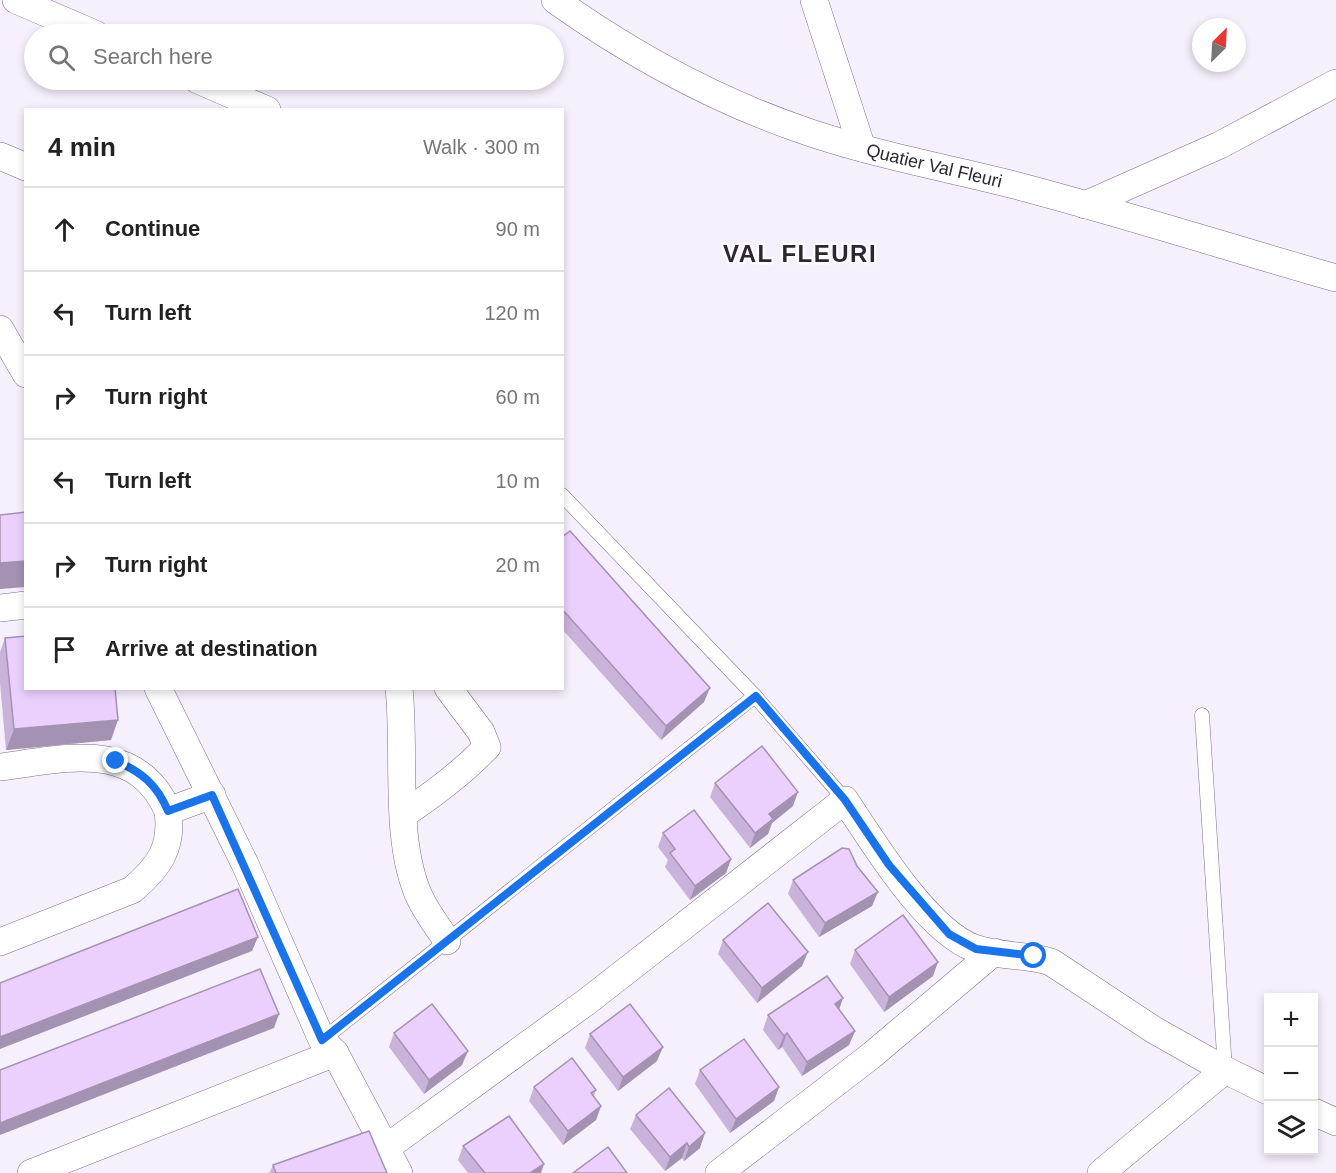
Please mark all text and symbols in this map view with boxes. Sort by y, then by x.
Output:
north arrow [1192,18,1246,72]
search box [24,24,564,90]
icon: search [45,41,78,74]
text: Search here [93,44,213,69]
text: 4 min [48,132,116,162]
text: Walk · 300 m [423,136,540,158]
street label: Quatier Val Fleuri [864,140,1004,192]
icon: ahead [48,213,81,246]
text: Continue [105,216,200,241]
text: 90 m [496,218,540,240]
district label: VAL FLEURI [723,240,877,267]
icon: left [48,297,81,330]
text: Turn left [105,300,191,325]
text: 120 m [484,302,540,324]
icon: right [48,381,81,414]
text: Turn right [105,384,207,409]
text: 60 m [496,386,540,408]
icon: left [48,465,81,498]
text: Turn left [105,468,191,493]
text: 10 m [496,470,540,492]
icon: right [48,549,81,582]
text: Turn right [105,552,207,577]
text: 20 m [496,554,540,576]
icon: arrive [48,633,81,666]
text: Arrive at destination [105,636,318,661]
route end [102,747,128,773]
route start [1020,942,1046,968]
map controls [1264,993,1318,1155]
button: + [1264,993,1318,1047]
button: − [1264,1047,1318,1101]
button: layers [1264,1101,1318,1155]

